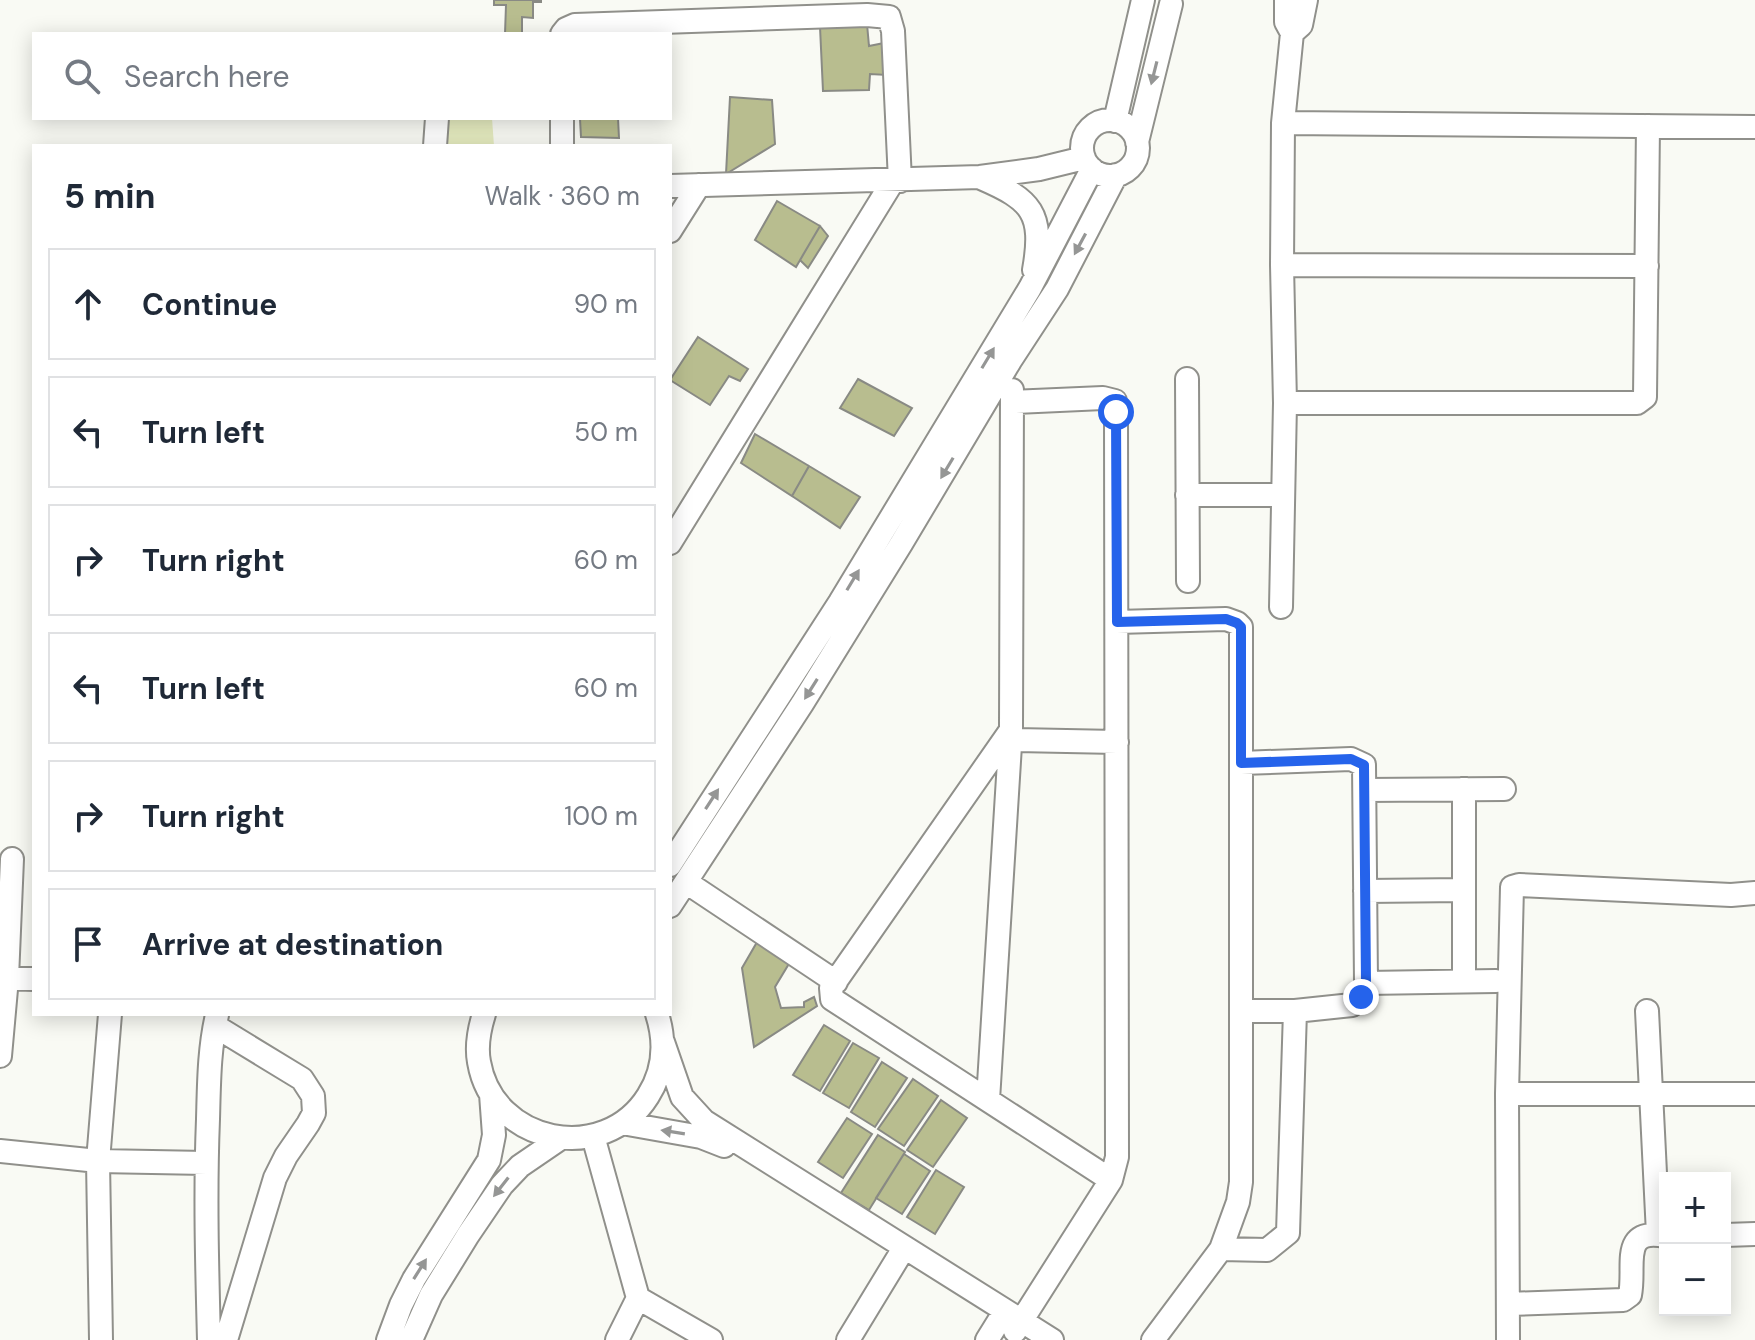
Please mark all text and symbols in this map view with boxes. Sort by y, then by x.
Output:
search box [32,32,672,120]
icon: search [60,54,104,98]
text: Search here [124,57,290,96]
one-way arrow [1147,60,1160,85]
text: 5 min [64,174,155,219]
text: Walk · 360 m [485,179,640,213]
one-way arrow [1073,233,1086,256]
icon: ahead [66,282,110,326]
text: Continue [142,285,277,324]
text: 90 m [574,287,638,321]
one-way arrow [980,347,994,369]
route start [1098,394,1134,430]
icon: left [66,410,110,454]
text: Turn left [142,413,265,452]
text: 50 m [574,415,638,449]
one-way arrow [940,457,954,479]
icon: right [66,538,110,582]
text: Turn right [142,541,285,580]
text: 60 m [574,543,638,577]
one-way arrow [846,569,860,591]
icon: left [66,666,110,710]
text: Turn left [142,669,265,708]
text: 60 m [574,671,638,705]
one-way arrow [804,679,819,700]
one-way arrow [705,788,719,810]
icon: right [66,794,110,838]
text: Turn right [142,797,285,836]
text: 100 m [564,799,638,833]
icon: arrive [66,922,110,966]
text: Arrive at destination [142,925,443,964]
route end [1343,979,1379,1015]
one-way arrow [661,1125,686,1137]
map controls [1659,1172,1731,1316]
button: + [1659,1172,1731,1244]
one-way arrow [494,1177,510,1197]
button: − [1659,1244,1731,1316]
one-way arrow [412,1258,426,1280]

